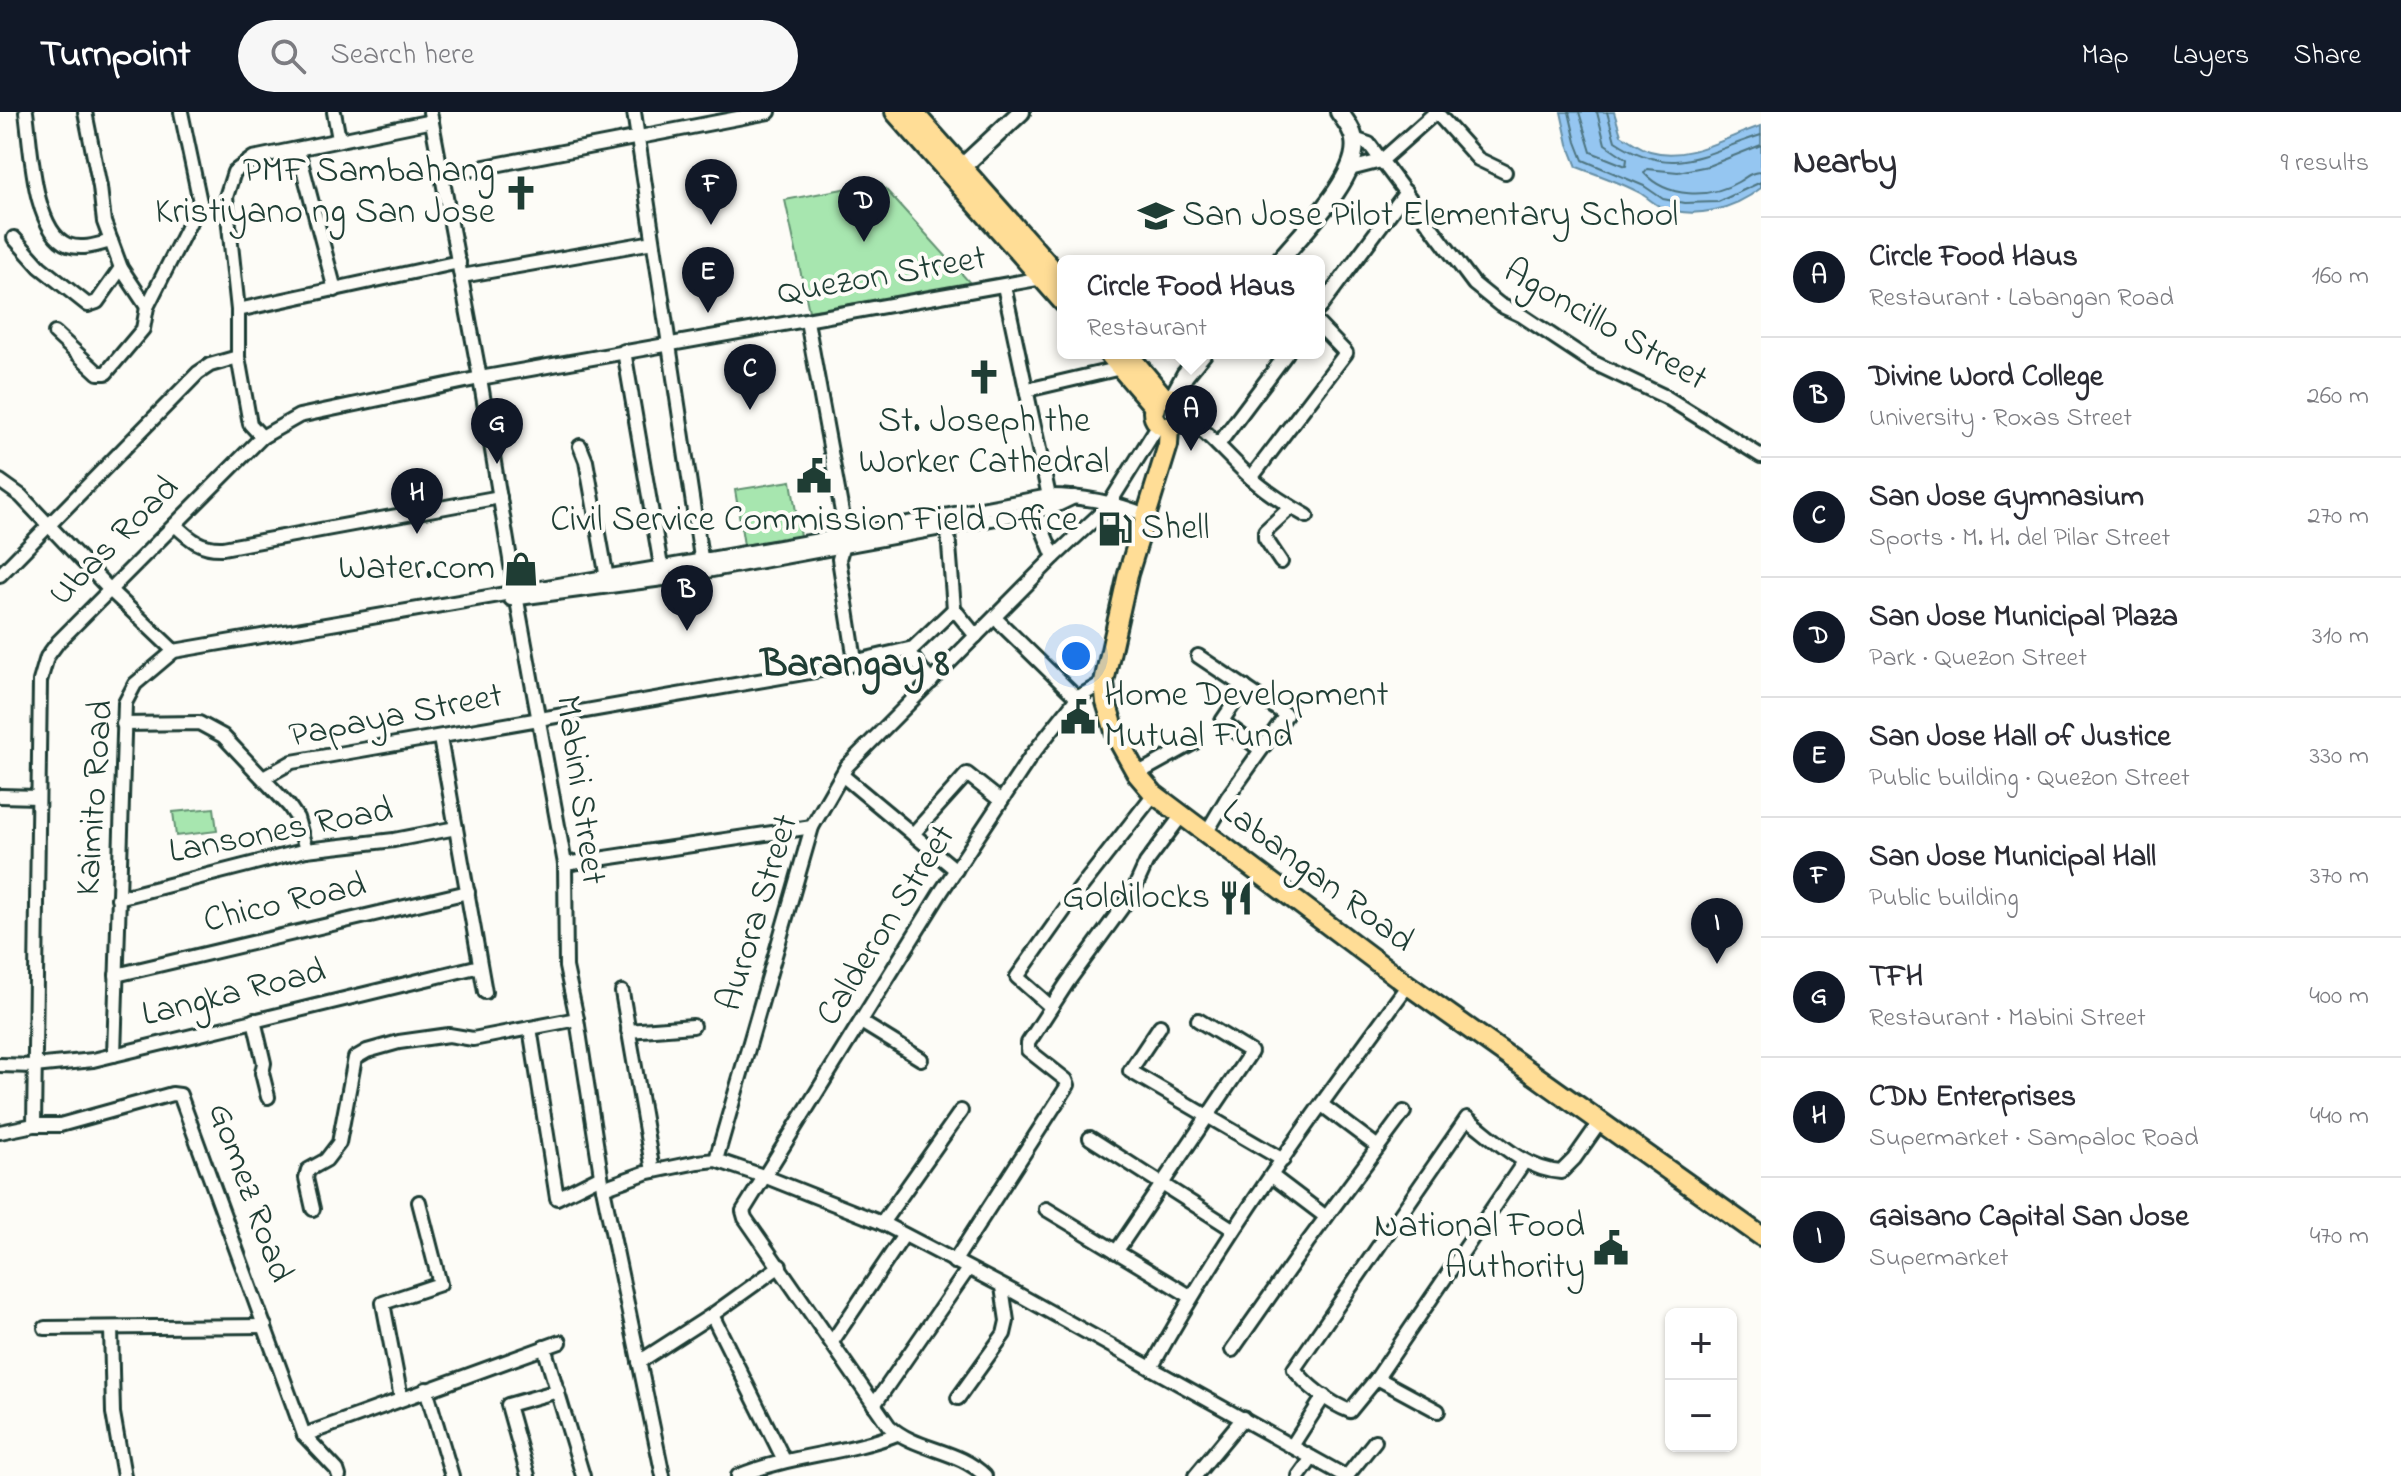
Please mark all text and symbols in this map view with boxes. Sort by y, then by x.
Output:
search box [238,20,798,92]
text: Turnpoint [40,28,190,84]
icon: search [266,34,310,78]
text: Search here [330,34,474,78]
text: Map [2081,36,2129,77]
text: Layers [2173,36,2249,77]
text: Share [2293,36,2361,77]
text: Nearby [1793,139,1897,189]
text: 9 results [2281,145,2369,183]
place label: PMF Sambahang Kristiyano ng San Jose [155,146,496,240]
pin: F [685,159,737,225]
church icon: PMF Sambahang Kristiyano ng San Jose [502,174,540,212]
pin: D [838,176,890,242]
place label: San Jose Pilot Elementary School [1182,190,1678,243]
school or university icon: San Jose Pilot Elementary School [1137,197,1175,235]
street label: Quezon Street [773,233,991,321]
text: Circle Food Haus [1869,236,2078,280]
street label: Agoncillo Street [1493,246,1717,406]
pin: E [682,247,734,313]
popup [1057,255,1325,359]
text: A [1811,258,1827,296]
text: 160 m [2311,258,2369,296]
text: Circle Food Haus [1087,266,1295,310]
text: Restaurant · Labangan Road [1869,280,2174,318]
text: Restaurant [1087,310,1207,348]
pin: C [724,344,776,410]
text: Divine Word College [1869,356,2103,400]
church icon: St. Joseph the Worker Cathedral [965,358,1003,396]
text: B [1810,378,1828,416]
text: 260 m [2307,378,2369,416]
pin: A [1165,385,1217,451]
place label: St. Joseph the Worker Cathedral [858,396,1110,490]
pin: G [471,398,523,464]
text: University · Roxas Street [1869,400,2132,438]
public building icon: Civil Service Commission Field Office [795,457,833,495]
street label: Ubas Road [37,464,193,620]
pin: H [391,468,443,534]
text: San Jose Gymnasium [1869,476,2144,520]
place label: Civil Service Commission Field Office [550,495,1079,548]
text: C [1812,498,1826,536]
text: 270 m [2307,498,2369,536]
place label: Shell [1141,503,1209,556]
fuel station icon: Shell [1096,510,1134,548]
text: Sports · M. H. del Pilar Street [1869,520,2170,558]
place label: Water.com [338,543,495,596]
shop icon: Water.com [502,550,540,588]
pin: B [661,565,713,631]
text: San Jose Municipal Plaza [1869,596,2178,640]
text: D [1809,618,1829,656]
text: 310 m [2312,618,2369,656]
district label: Barangay 8 [758,636,950,695]
your location [1056,636,1096,676]
text: Park · Quezon Street [1869,640,2087,678]
street label: Papaya Street [285,670,507,764]
place label: Home Development Mutual Fund [1104,670,1389,764]
street label: Mabini Street [539,692,619,888]
street label: Kaimito Road [63,698,129,898]
public building icon: Home Development Mutual Fund [1059,698,1097,736]
text: San Jose Hall of Justice [1869,716,2171,760]
text: E [1811,738,1827,776]
text: 330 m [2310,738,2369,776]
text: Public building · Quezon Street [1869,760,2190,798]
street label: Lansones Road [164,784,398,880]
street label: Labangan Road [1209,787,1425,967]
street label: Aurora Street [704,808,814,1018]
street label: Calderon Street [804,815,970,1037]
text: San Jose Municipal Hall [1869,836,2156,880]
text: F [1811,858,1827,896]
text: 370 m [2310,858,2369,896]
street label: Chico Road [198,860,372,948]
place label: Goldilocks [1062,872,1210,925]
restaurant icon: Goldilocks [1217,879,1255,917]
text: Public building [1869,880,2019,918]
pin: I [1691,898,1743,964]
street label: Langka Road [136,946,332,1042]
text: TFH [1869,956,1923,1000]
text: G [1811,978,1827,1016]
text: 400 m [2309,978,2369,1016]
text: Restaurant · Mabini Street [1869,1000,2146,1038]
text: CDN Enterprises [1869,1076,2076,1120]
street label: Gomez Road [192,1096,306,1290]
text: H [1811,1098,1827,1136]
text: 440 m [2310,1098,2369,1136]
text: Supermarket · Sampaloc Road [1869,1120,2199,1158]
text: Gaisano Capital San Jose [1869,1196,2189,1240]
place label: National Food Authority [1374,1201,1585,1295]
text: I [1816,1218,1822,1256]
text: 470 m [2310,1218,2369,1256]
public building icon: National Food Authority [1592,1229,1630,1267]
text: Supermarket [1869,1240,2008,1278]
map controls [1665,1308,1737,1452]
button: + [1665,1308,1737,1380]
button: − [1665,1380,1737,1452]

